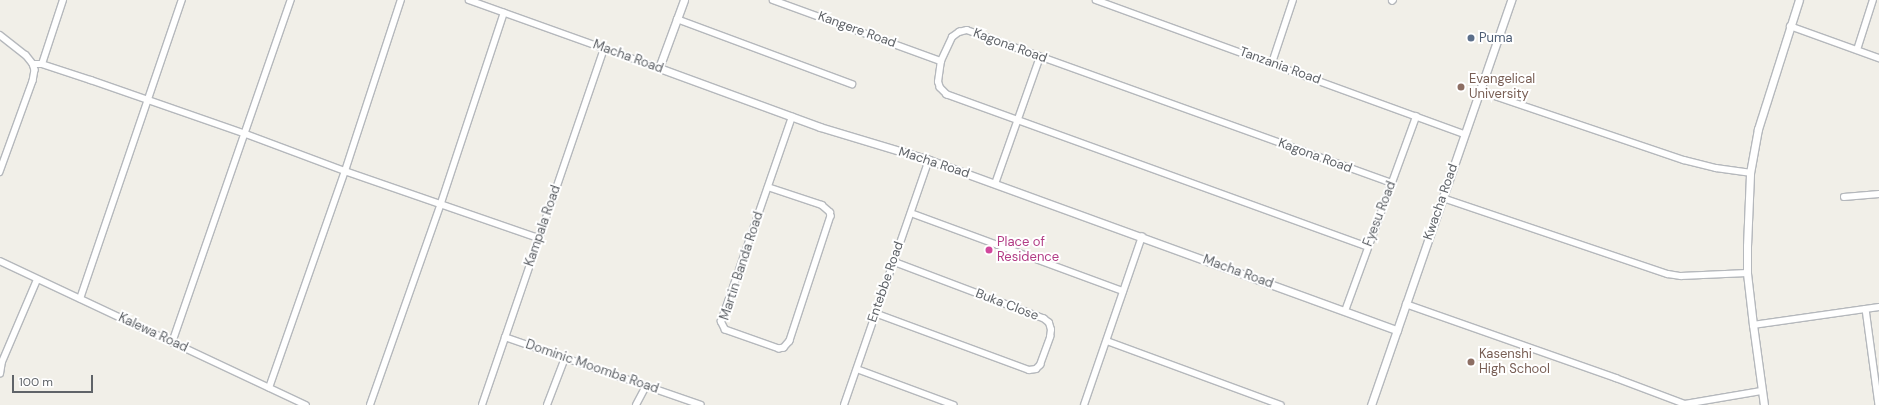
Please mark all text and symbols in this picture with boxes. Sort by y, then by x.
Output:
street label: Kangere Road [816,9,898,51]
street label: Kagona Road [971,25,1049,67]
place label: Puma [1479,30,1513,46]
marker: Puma [1466,33,1476,43]
street label: Macha Road [591,37,665,77]
street label: Tanzania Road [1237,44,1323,88]
place label: Evangelical University [1469,72,1535,103]
marker: Evangelical University [1456,82,1466,92]
street label: Kagona Road [1276,135,1354,177]
street label: Macha Road [897,144,971,182]
street label: Kwacha Road [1421,162,1461,242]
street label: Fyesu Road [1360,179,1400,249]
street label: Kampala Road [522,183,564,269]
street label: Martin Banda Road [717,210,767,322]
place label: Place of Residence [997,235,1059,266]
street label: Entebbe Road [865,240,907,324]
marker: Place of Residence [984,245,994,255]
street label: Macha Road [1201,252,1275,292]
street label: Buka Close [973,286,1041,324]
street label: Kalewa Road [116,310,190,356]
street label: Dominic Moomba Road [523,337,661,397]
place label: Kasenshi High School [1479,347,1550,378]
marker: Kasenshi High School [1466,357,1476,367]
scale bar [14,367,95,393]
text: 100 m [19,374,53,390]

